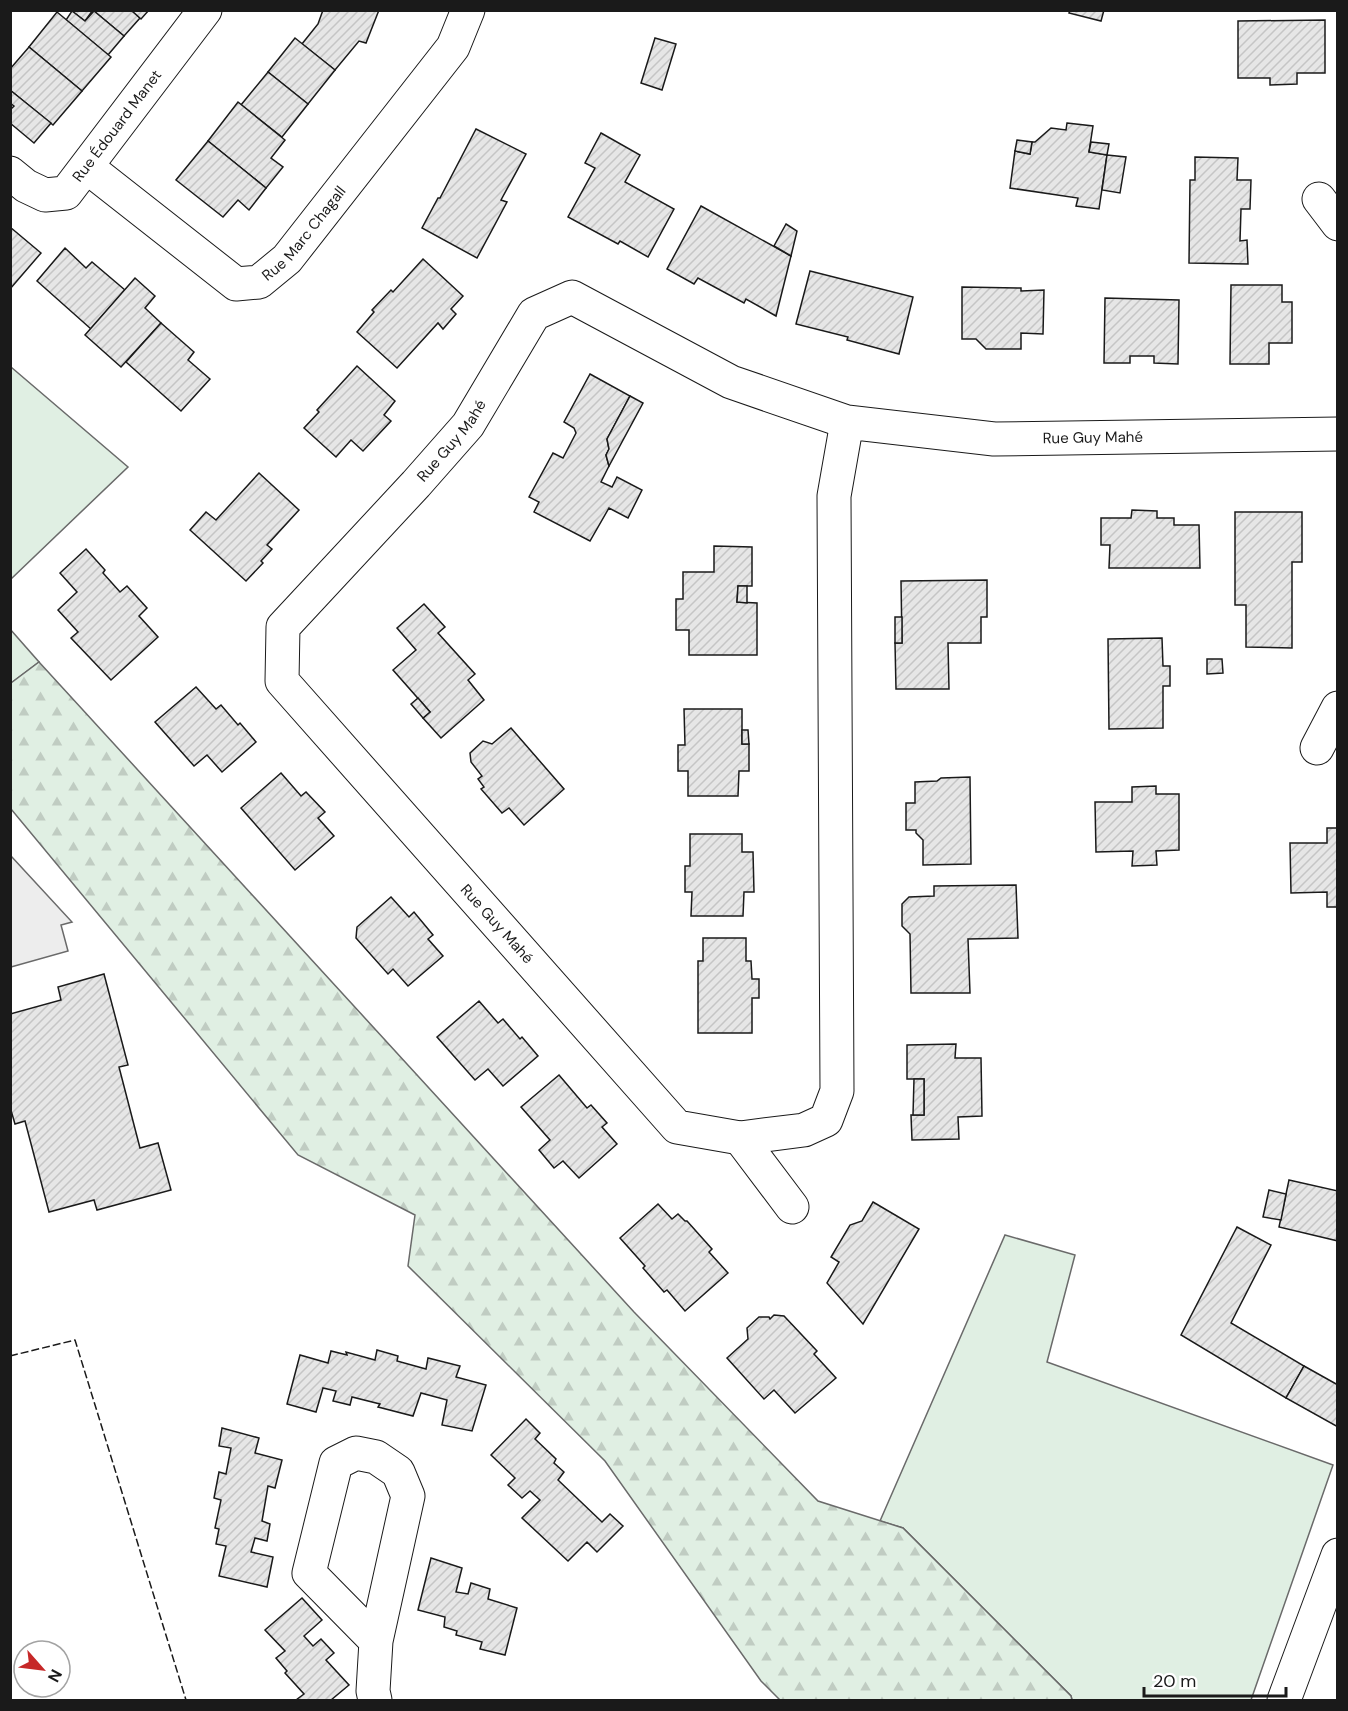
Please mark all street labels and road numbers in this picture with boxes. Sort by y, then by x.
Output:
street label: Rue Édouard Manet [68,66,166,186]
street label: Rue Marc Chagall [258,182,350,285]
street label: Rue Guy Mahé [412,396,491,486]
street label: Rue Guy Mahé [1042,427,1143,448]
street label: Rue Guy Mahé [456,880,538,968]

